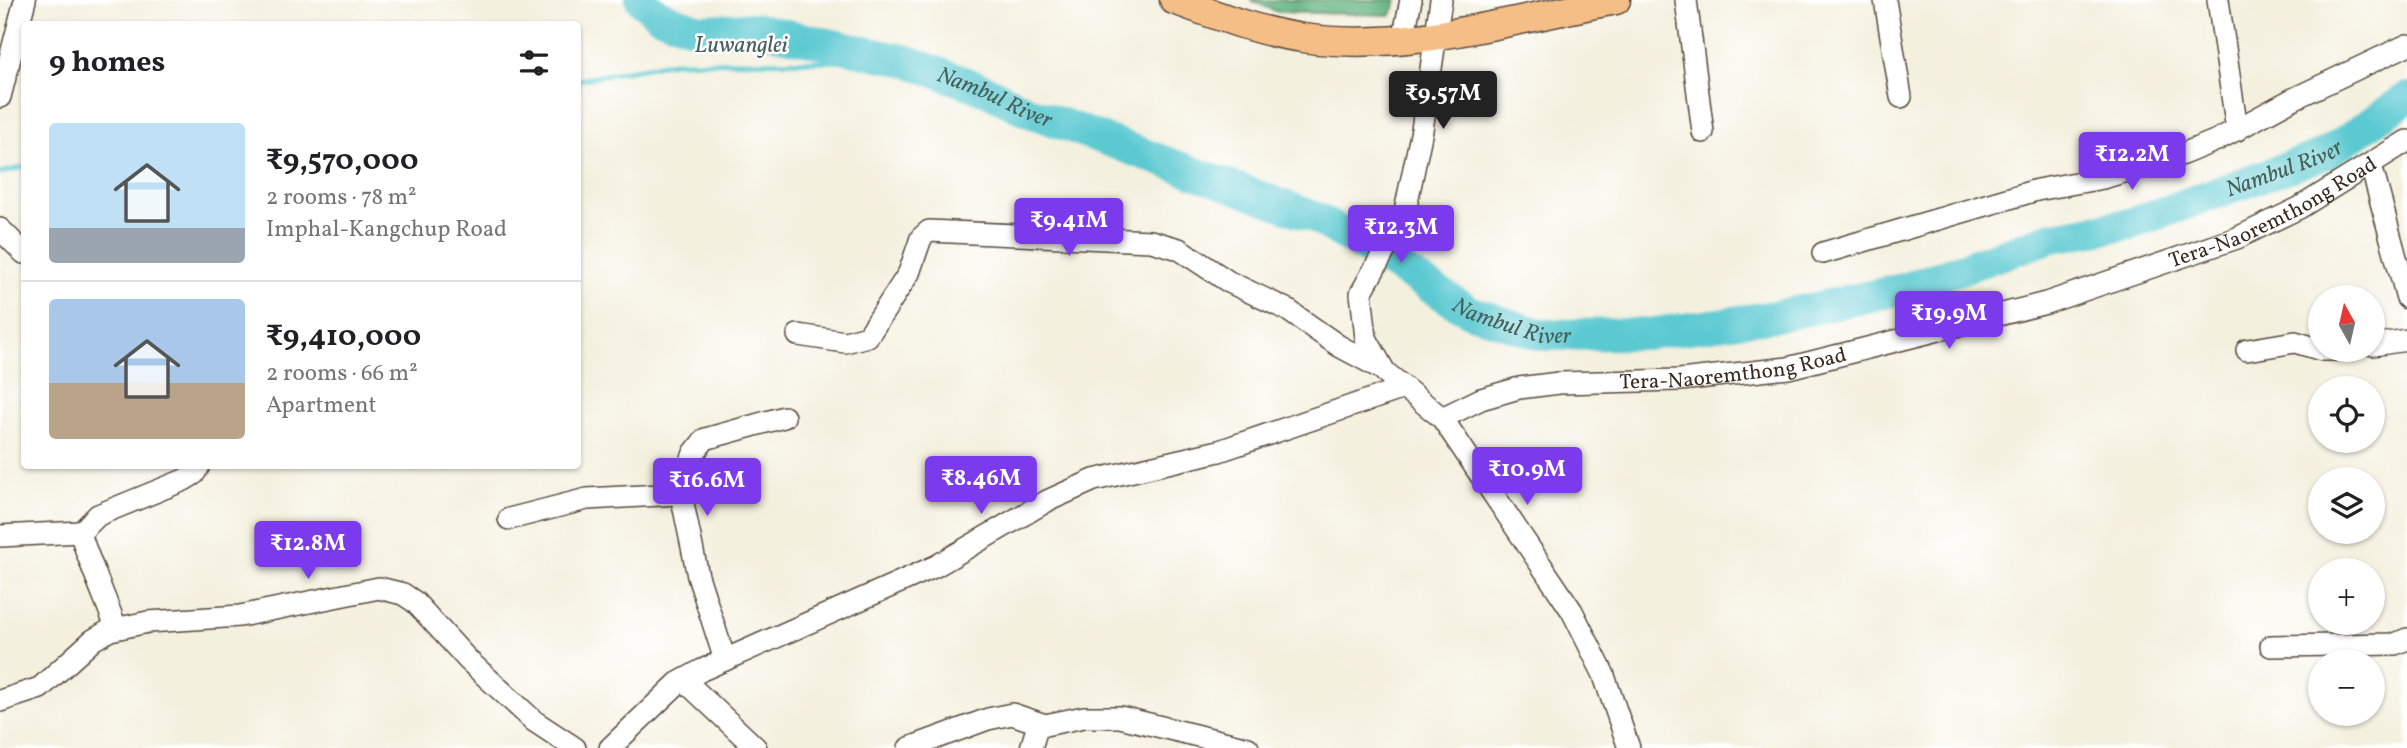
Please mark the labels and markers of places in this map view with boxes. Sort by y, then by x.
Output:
pin: ₹9.57M [1386,72,1500,131]
pin: ₹12.2M [2075,132,2189,192]
pin: ₹9.41M [1012,198,1126,258]
pin: ₹12.3M [1344,205,1458,265]
pin: ₹19.9M [1892,292,2006,351]
pin: ₹10.9M [1470,448,1584,507]
pin: ₹8.46M [924,456,1038,516]
pin: ₹16.6M [650,458,764,518]
pin: ₹12.8M [251,522,365,581]

